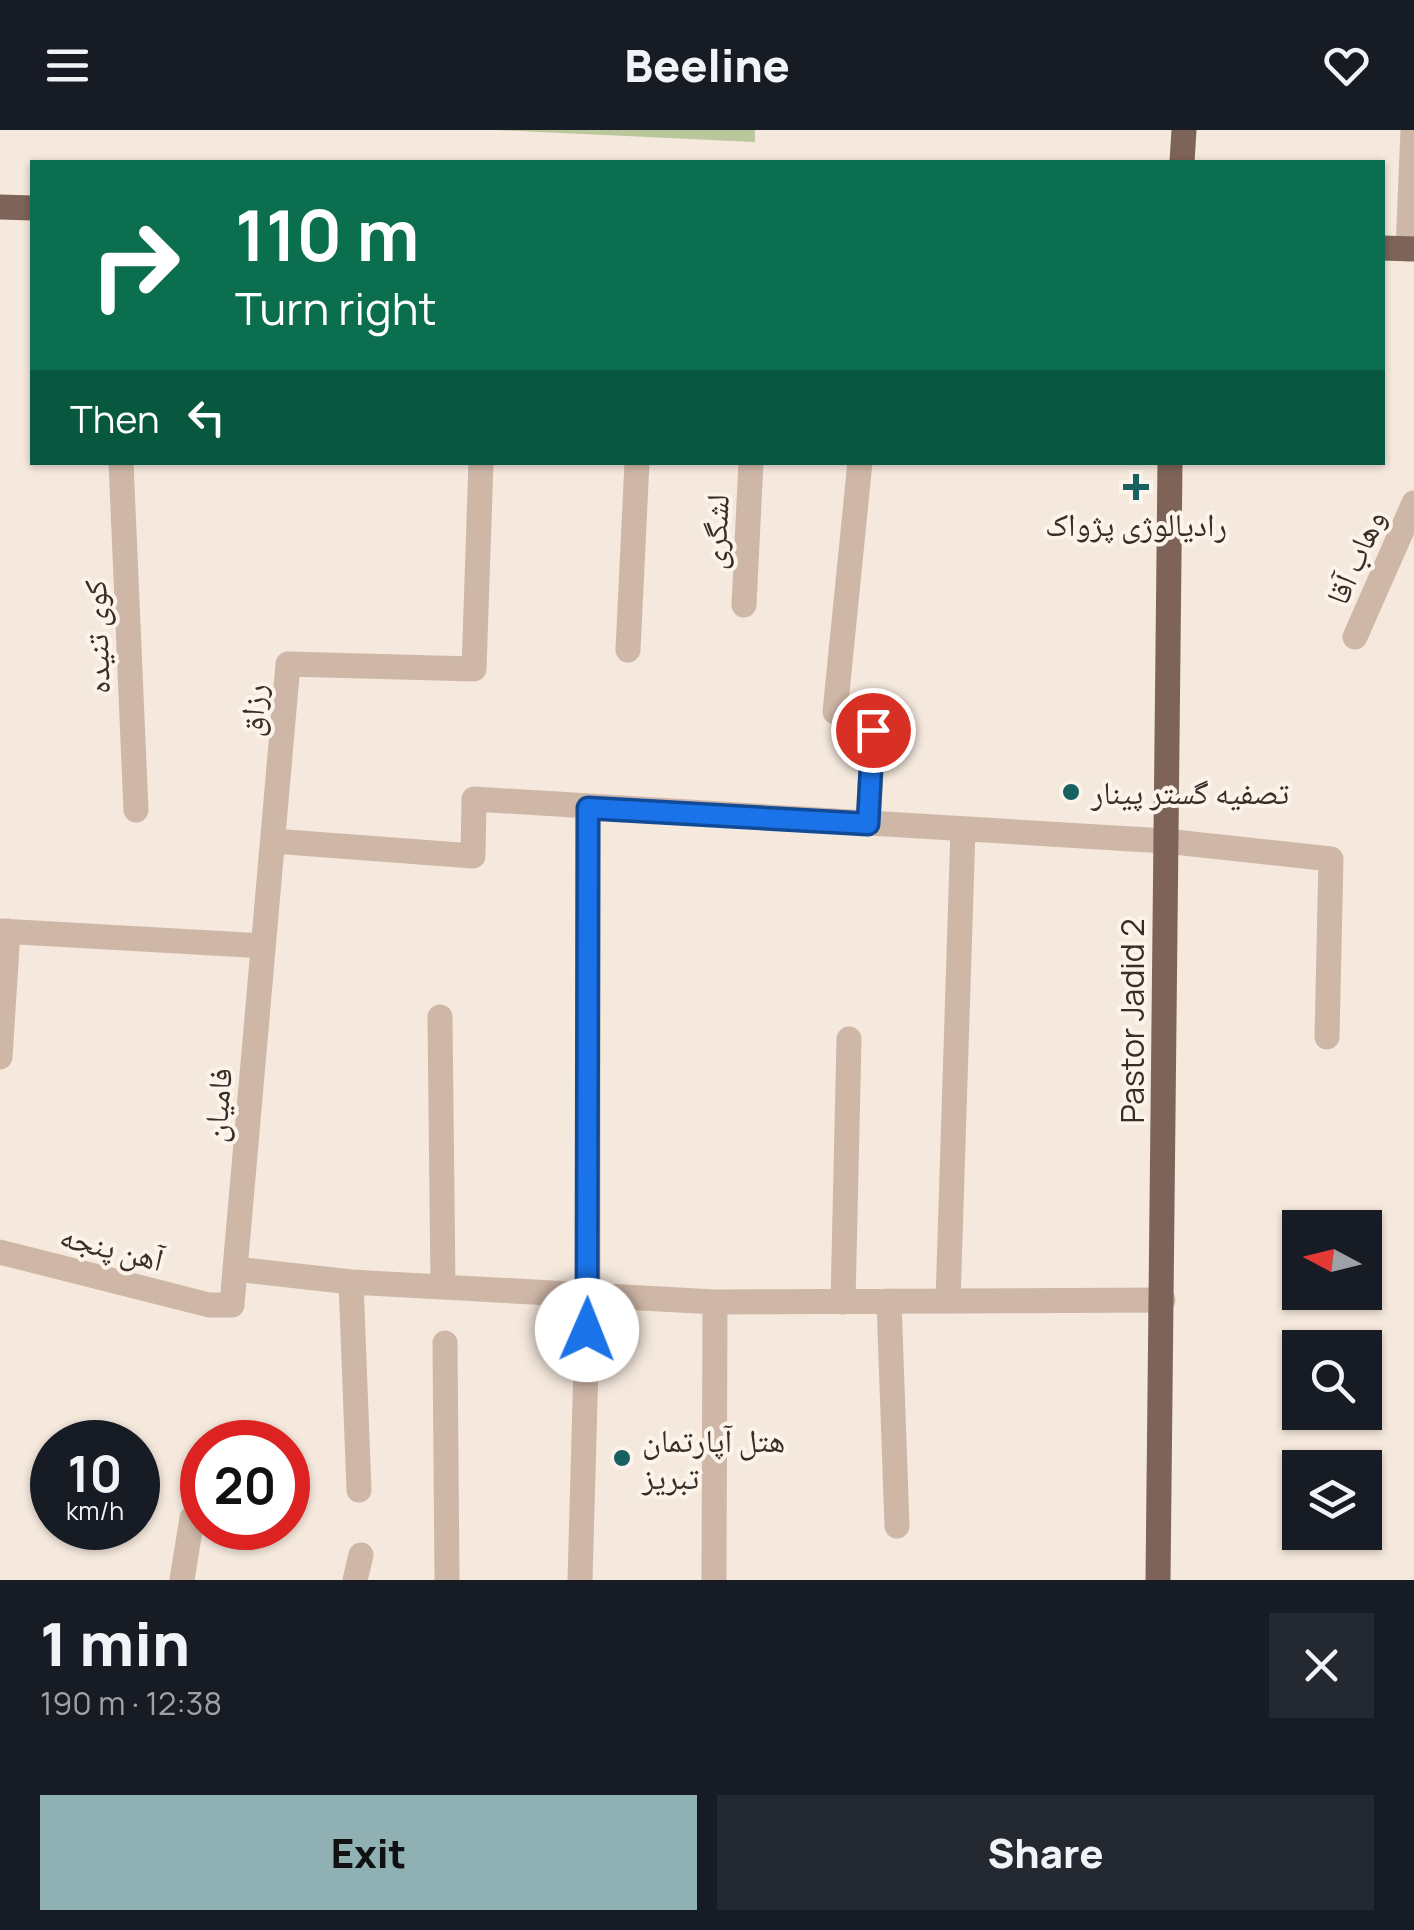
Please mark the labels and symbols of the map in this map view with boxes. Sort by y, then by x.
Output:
marker: رادیالوژی پژواک [1123,474,1149,500]
street label: لشگری [691,493,739,571]
place label: رادیالوژی پژواک [1045,502,1227,546]
street label: وهاب آقا [1315,503,1395,611]
street label: کوی تنیده [72,579,120,695]
street label: رزاق [228,682,276,738]
pin [831,688,916,773]
place label: تصفیه گستر پینار [1090,770,1289,814]
marker: تصفیه گستر پینار [1060,781,1082,803]
street label: Pastor Jadid 2 [1110,919,1154,1123]
street label: فامیان [192,1066,242,1144]
north arrow [1282,1210,1382,1310]
street label: آهن پنجه [56,1213,169,1281]
position arrow [535,1278,639,1382]
place label: هتل آپارتمان تبریز [641,1418,785,1499]
speed limit sign: 20 [180,1420,310,1550]
marker: هتل آپارتمان تبریز [611,1447,633,1469]

